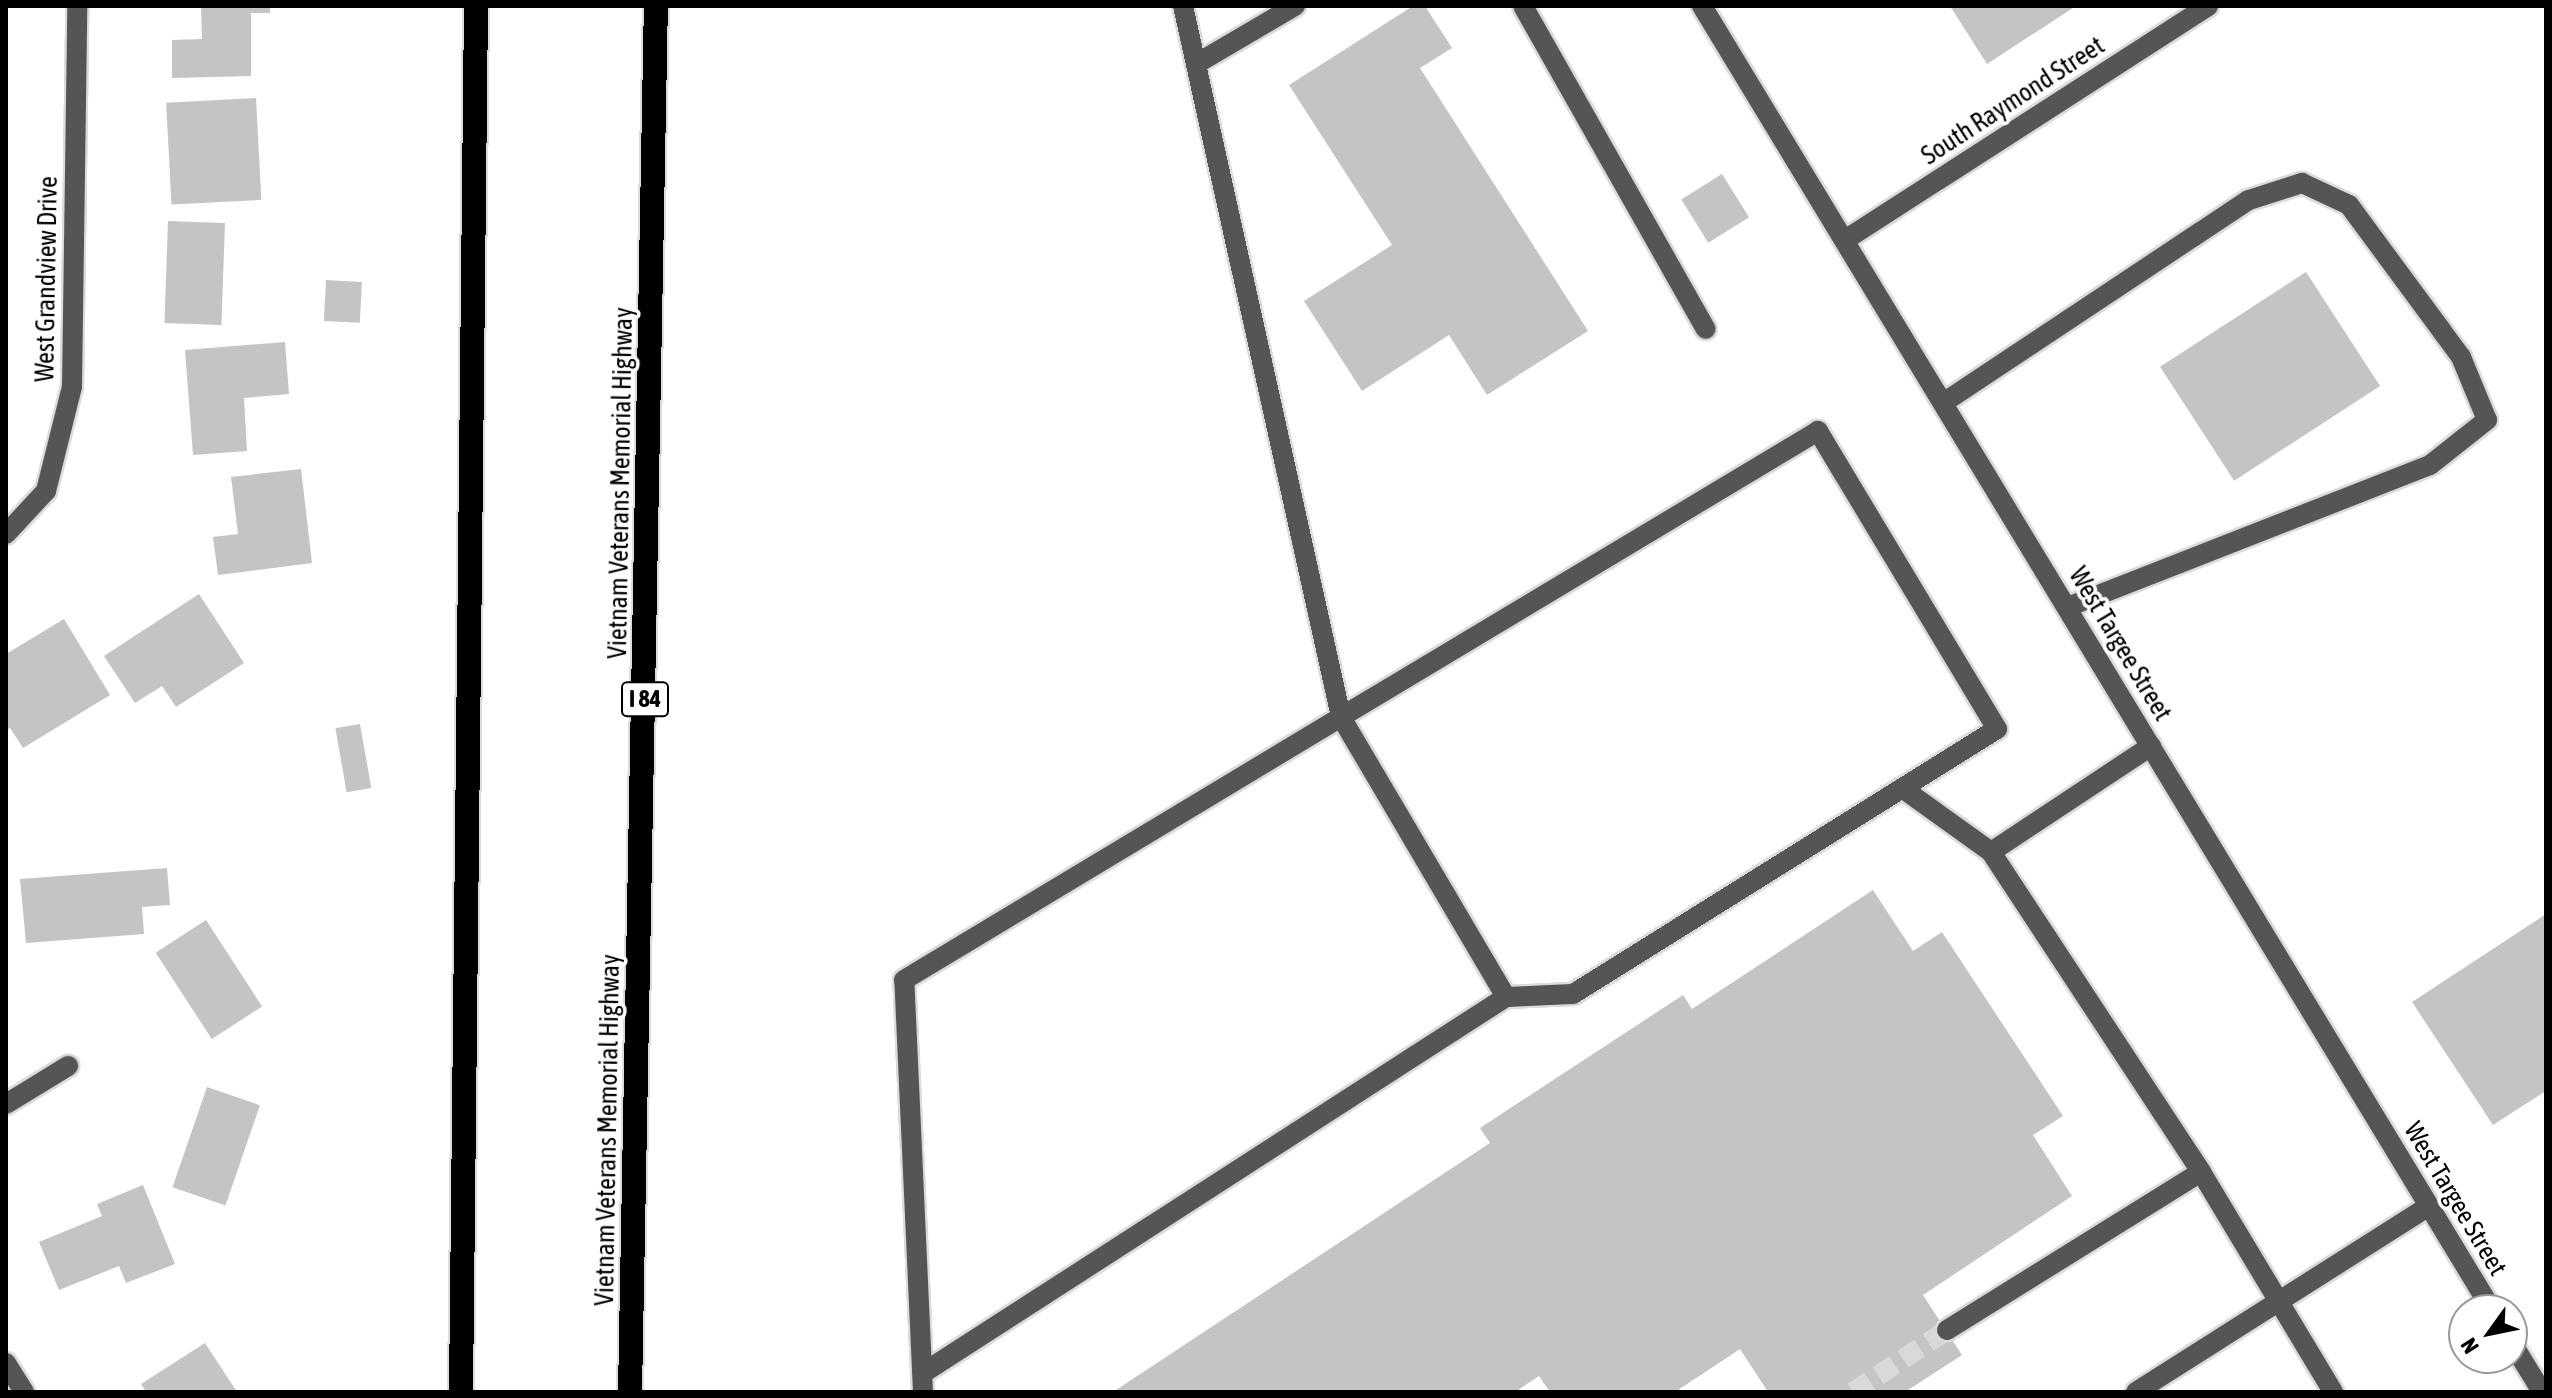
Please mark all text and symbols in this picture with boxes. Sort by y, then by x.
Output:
street label: South Raymond Street [1916,30,2110,172]
street label: West Grandview Drive [30,176,64,382]
street label: Vietnam Veterans Memorial Highway [602,307,640,659]
street label: West Targee Street [2062,562,2178,726]
road number: I 84 [621,679,669,719]
street label: Vietnam Veterans Memorial Highway [589,954,627,1306]
street label: West Targee Street [2397,1117,2513,1281]
north arrow [2448,1294,2528,1374]
text: N [2455,1333,2484,1359]

